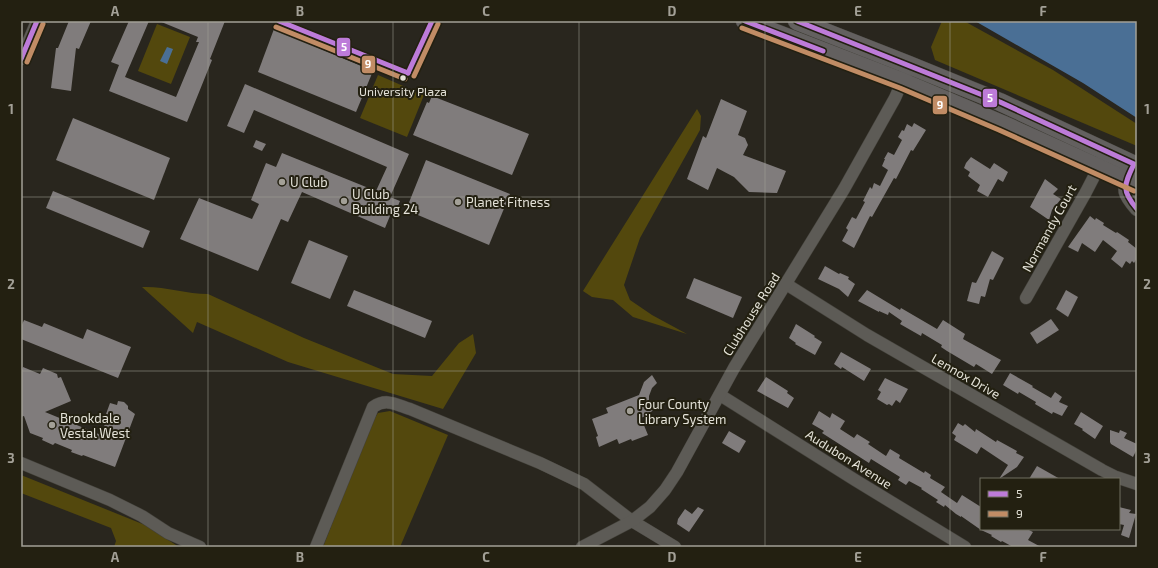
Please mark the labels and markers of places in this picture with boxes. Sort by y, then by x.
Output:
marker: University Plaza [398,73,408,83]
place label: University Plaza [359,84,447,98]
place label: U Club [290,174,328,190]
marker: U Club [277,177,287,187]
place label: U Club Building 24 [352,186,418,217]
place label: Planet Fitness [466,194,550,210]
marker: U Club Building 24 [339,196,349,206]
marker: Planet Fitness [453,197,463,207]
place label: Four County Library System [638,396,726,427]
marker: Four County Library System [625,406,635,416]
place label: Brookdale Vestal West [60,410,130,441]
marker: Brookdale Vestal West [47,420,57,430]

